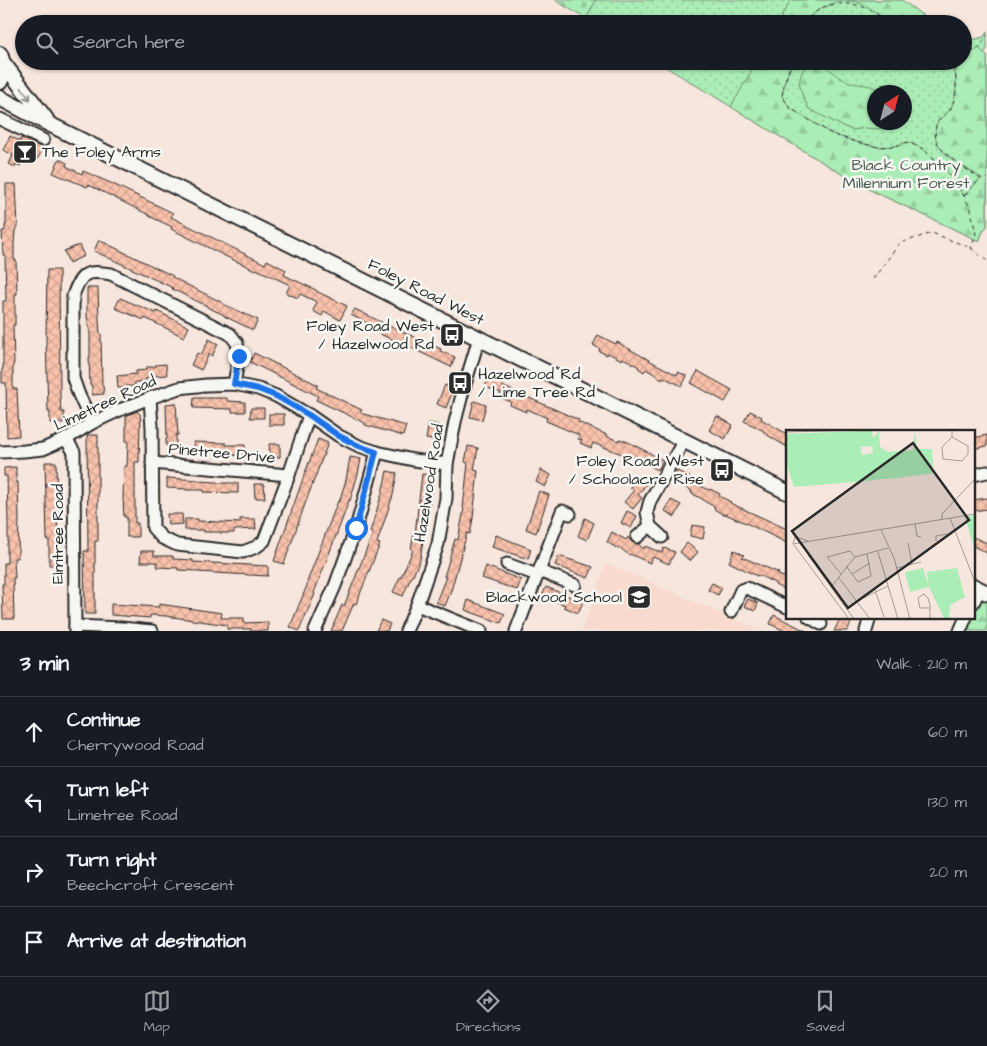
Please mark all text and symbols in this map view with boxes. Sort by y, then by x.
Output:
search box [15,15,972,70]
icon: search [33,29,61,57]
text: Search here [73,29,185,56]
north arrow [867,85,912,130]
one-way arrow [21,87,32,100]
bar icon: The Foley Arms [12,139,38,165]
place label: The Foley Arms [42,141,161,164]
park label: Black Country Millennium Forest [843,154,970,194]
street label: Foley Road West [364,253,488,332]
place label: Foley Road West / Hazelwood Rd [306,315,435,355]
bus stop icon: Foley Road West / Hazelwood Rd [439,322,465,348]
route end [228,345,251,368]
place label: Hazelwood Rd / Lime Tree Rd [478,363,595,403]
street label: Limetree Road [50,370,160,436]
bus stop icon: Hazelwood Rd / Lime Tree Rd [447,370,473,396]
street label: Hazelwood Road [409,422,449,544]
inset map [786,430,974,618]
street label: Pinetree Drive [168,437,277,469]
place label: Foley Road West / Schoolacre Rise [569,450,705,490]
bus stop icon: Foley Road West / Schoolacre Rise [709,457,735,483]
street label: Elmtree Road [47,484,69,584]
route start [345,517,368,540]
school or university icon: Blackwood School [626,584,652,610]
place label: Blackwood School [486,586,622,608]
text: 3 min [20,649,69,678]
text: Walk · 210 m [876,653,967,675]
text: Continue [67,707,141,734]
icon: ahead [20,718,48,746]
text: 60 m [928,721,967,743]
text: Cherrywood Road [67,734,204,756]
text: Turn left [67,777,148,804]
icon: left [20,788,48,816]
text: 130 m [928,791,967,813]
text: Limetree Road [67,804,177,826]
text: Turn right [67,847,156,874]
icon: right [20,858,48,886]
text: 20 m [929,861,967,883]
text: Beechcroft Crescent [67,874,234,896]
icon: arrive [20,928,48,956]
text: Arrive at destination [67,928,246,955]
tab: Map [143,987,171,1037]
tab: Directions [456,987,521,1037]
tab: Saved [806,987,844,1037]

